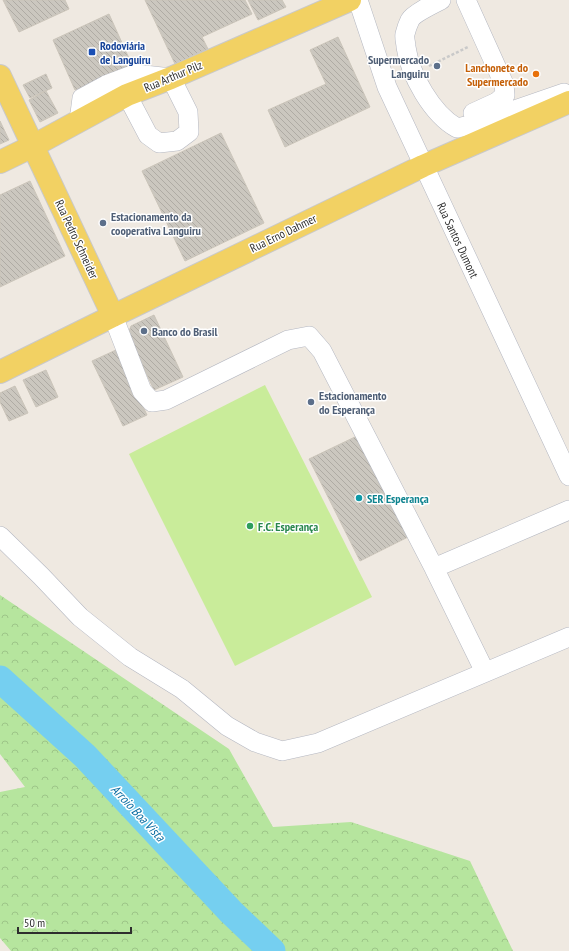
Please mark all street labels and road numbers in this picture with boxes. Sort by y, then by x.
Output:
street label: Rua Arthur Pilz [142,57,204,95]
street label: Rua Pedro Schneider [52,197,102,282]
street label: Rua Santos Dumont [434,200,482,281]
street label: Rua Erno Dahmer [247,210,319,256]

